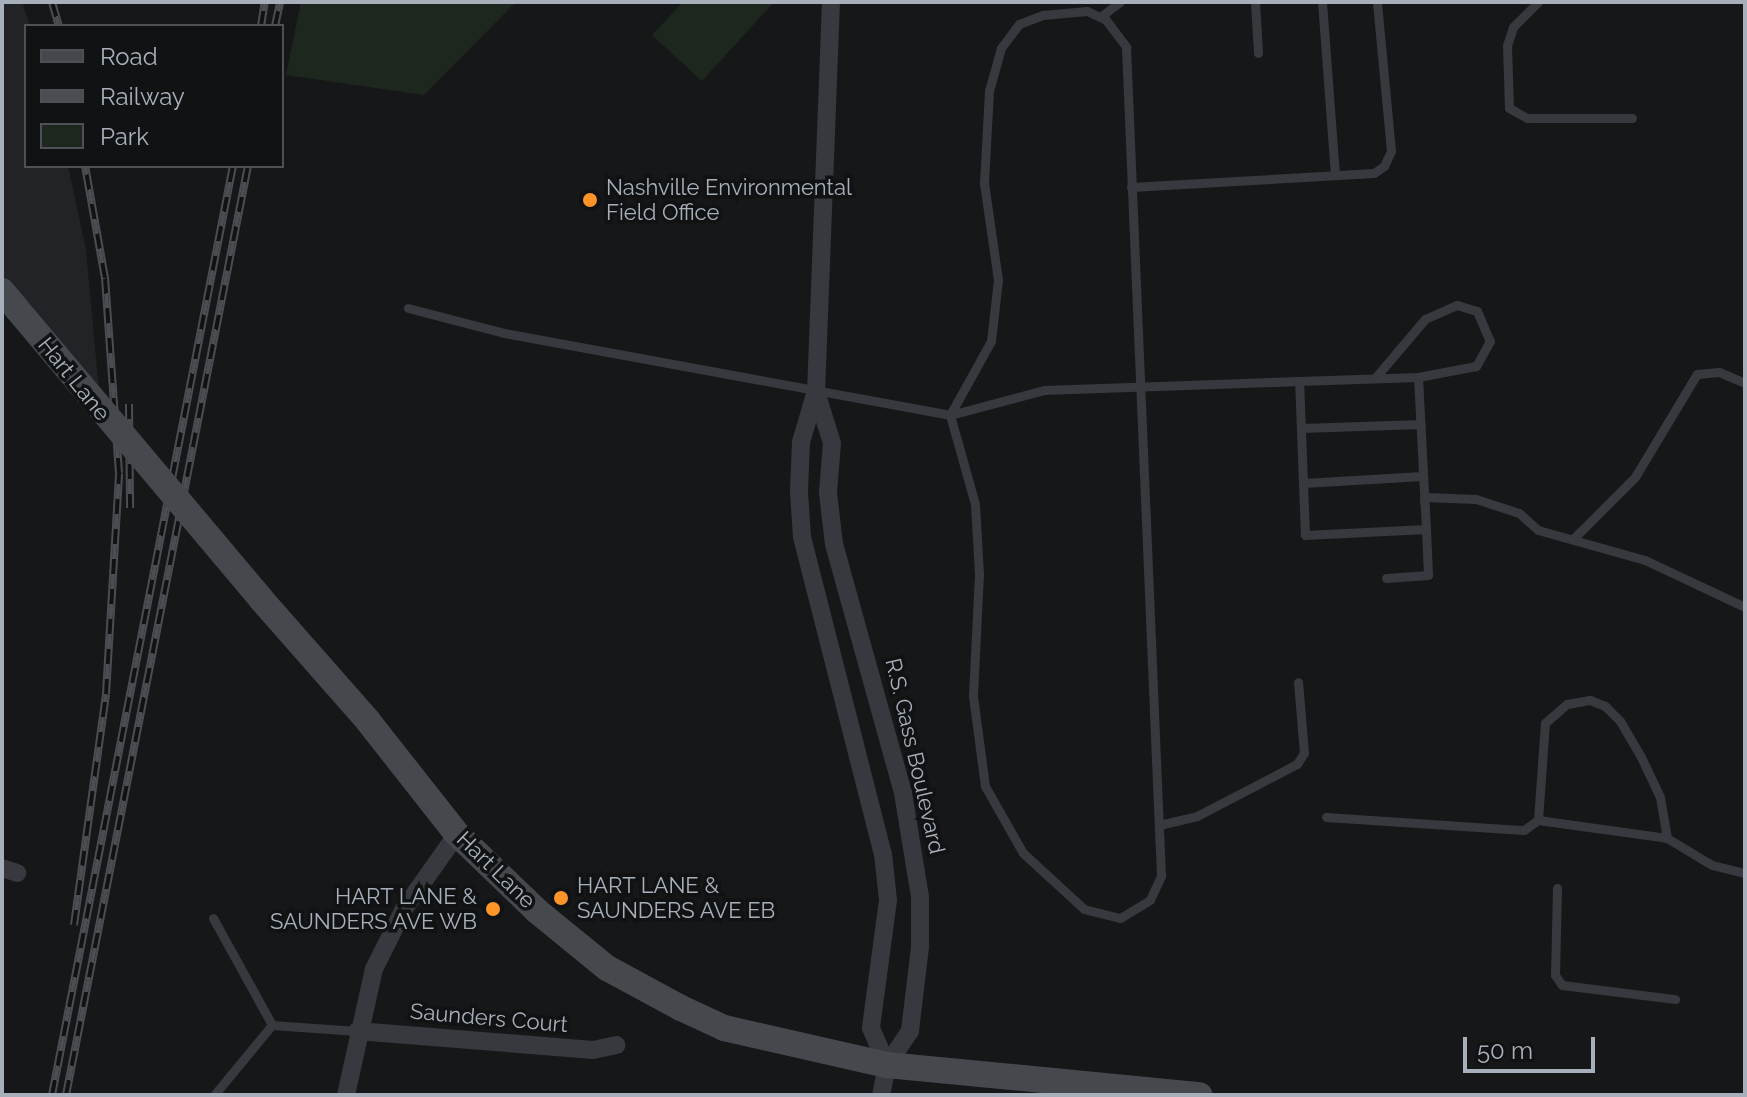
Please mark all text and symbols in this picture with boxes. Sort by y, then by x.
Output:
legend [24,24,284,168]
text: Road [100,42,158,71]
text: Railway [100,82,185,111]
text: Park [100,122,149,151]
place label: Nashville Environmental Field Office [606,174,852,226]
marker: Nashville Environmental Field Office [581,191,599,209]
street label: Hart Lane [32,332,116,426]
street label: R.S. Gass Boulevard [880,656,950,856]
street label: Hart Lane [451,826,541,914]
place label: HART LANE & SAUNDERS AVE EB [577,872,776,924]
place label: HART LANE & SAUNDERS AVE WB [268,883,477,934]
marker: HART LANE & SAUNDERS AVE EB [552,889,570,907]
marker: HART LANE & SAUNDERS AVE WB [484,900,502,918]
street label: Saunders Court [409,998,569,1038]
scale bar [1467,1021,1599,1071]
text: 50 m [1477,1036,1533,1065]

